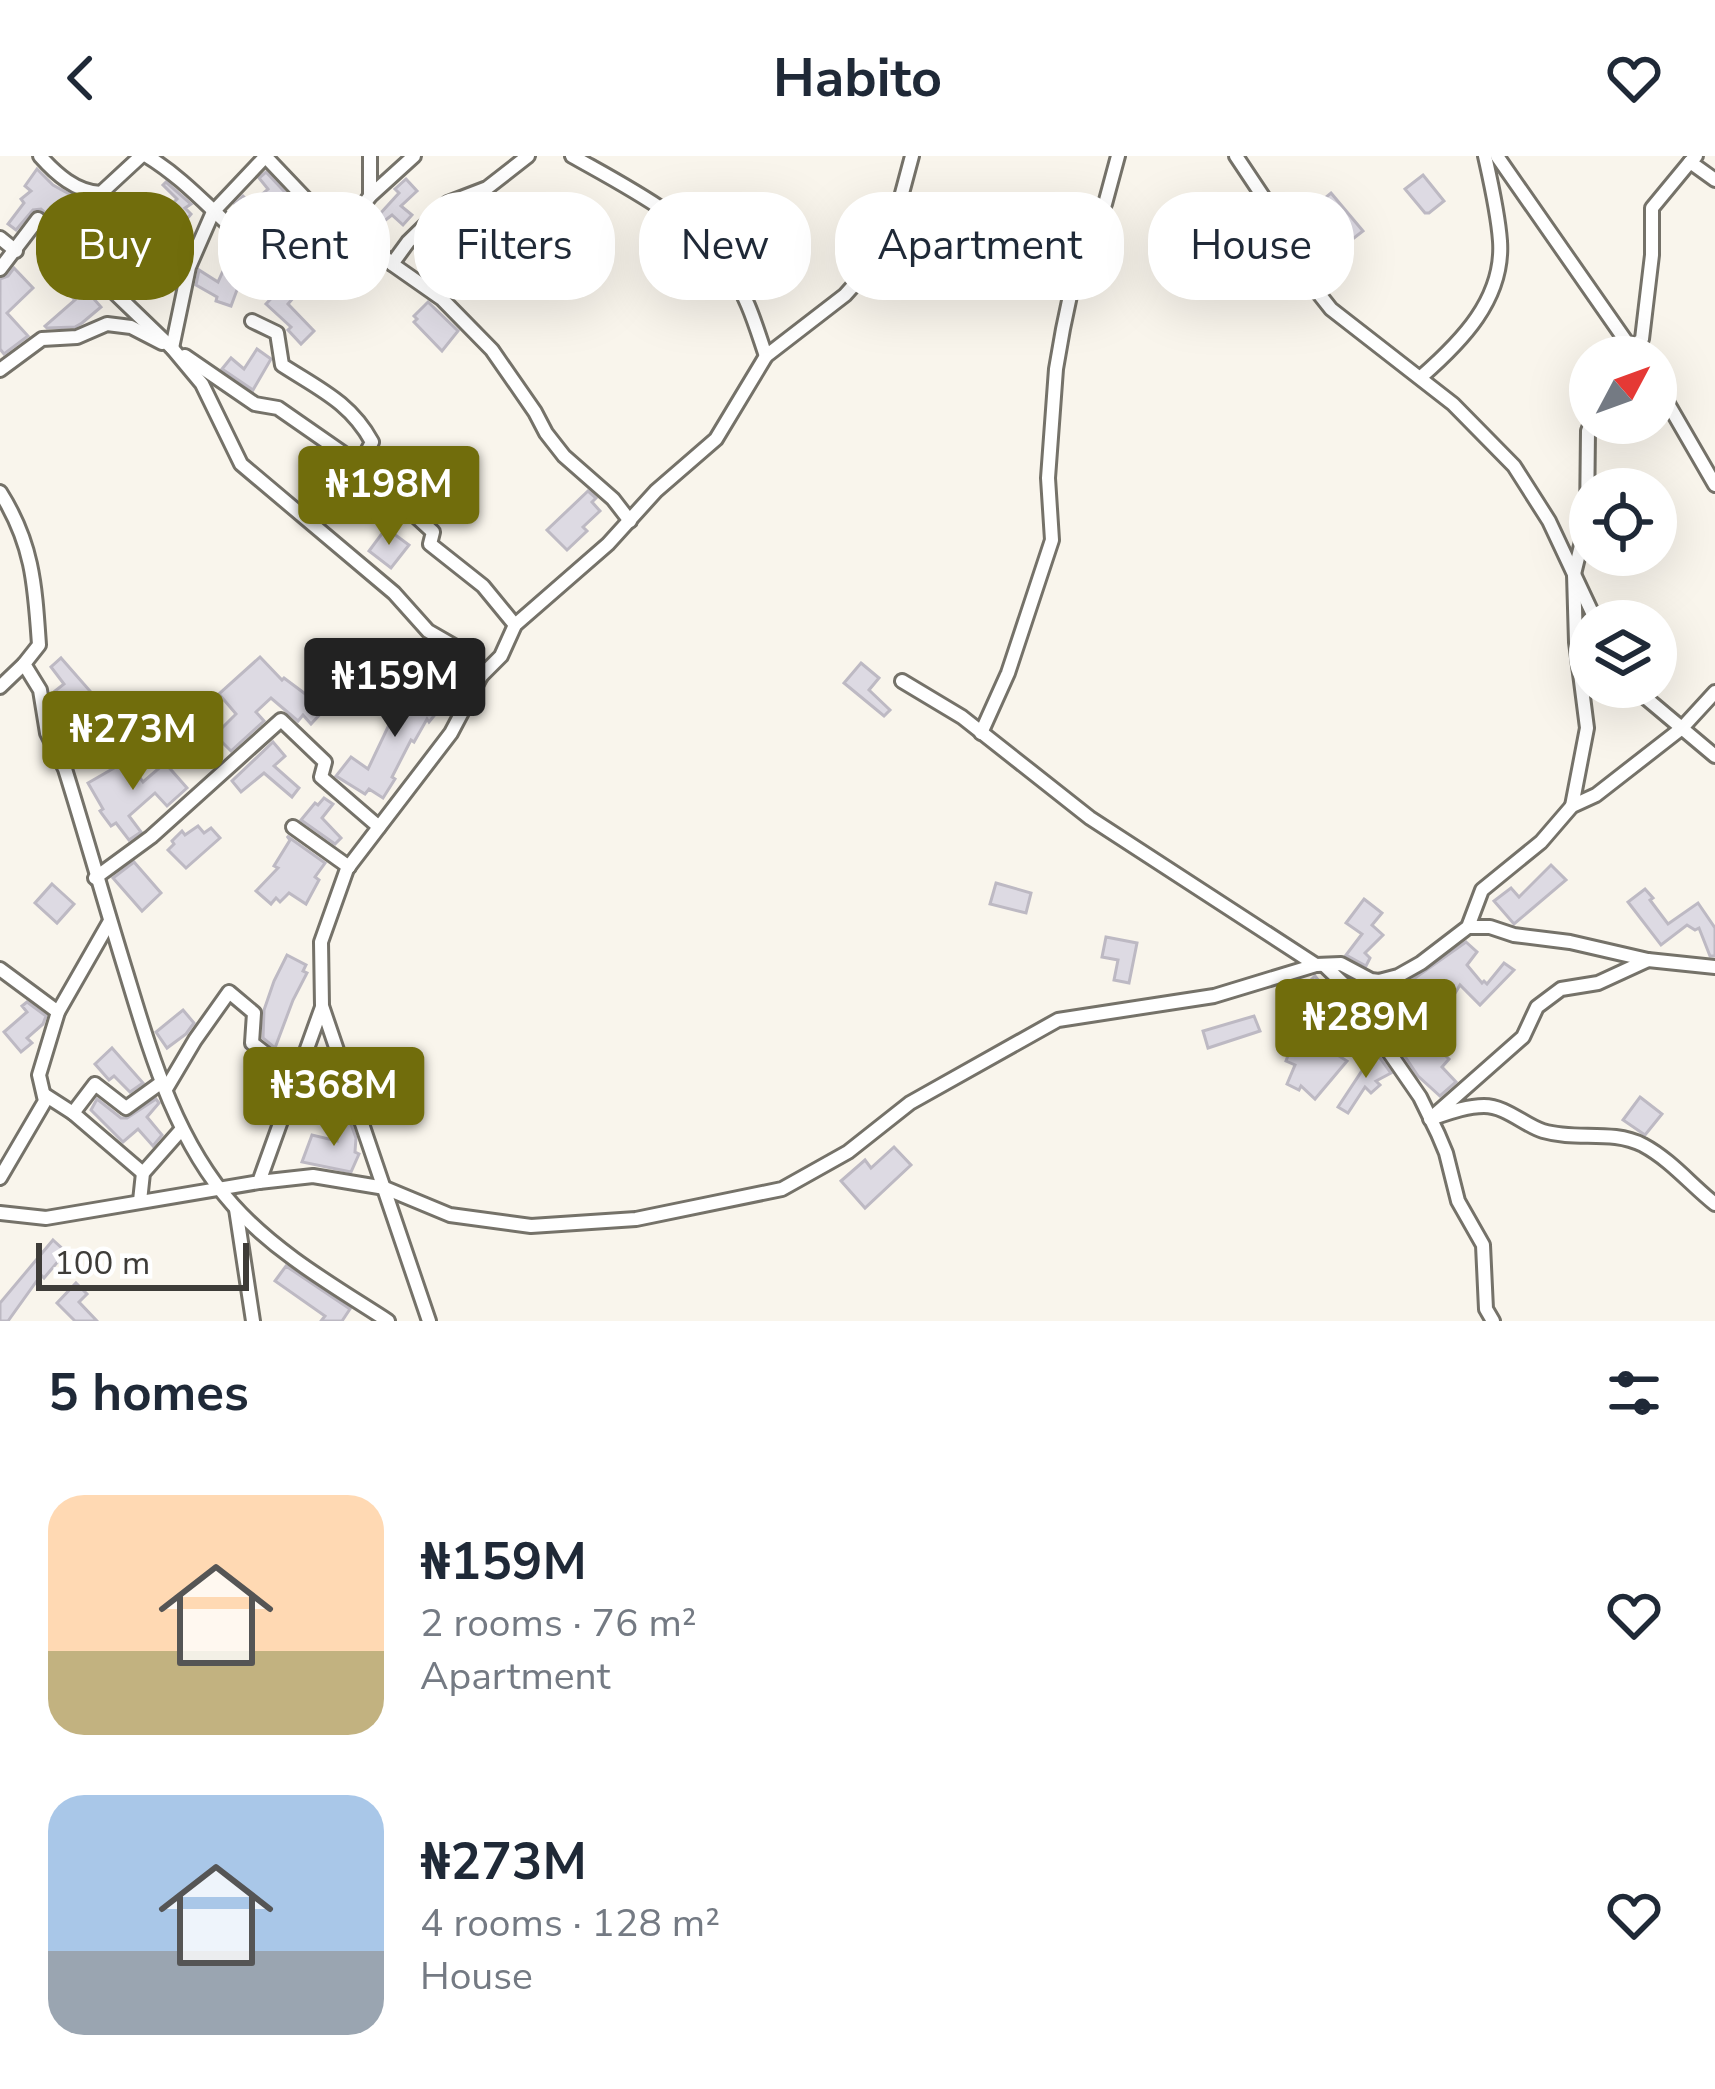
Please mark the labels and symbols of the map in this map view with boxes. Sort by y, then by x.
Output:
north arrow [1569,336,1677,444]
pin: ₦198M [305,446,473,548]
pin: ₦159M [311,638,479,740]
pin: ₦273M [49,691,217,793]
pin: ₦289M [1282,979,1450,1081]
pin: ₦368M [250,1047,418,1149]
scale bar [36,1237,249,1290]

